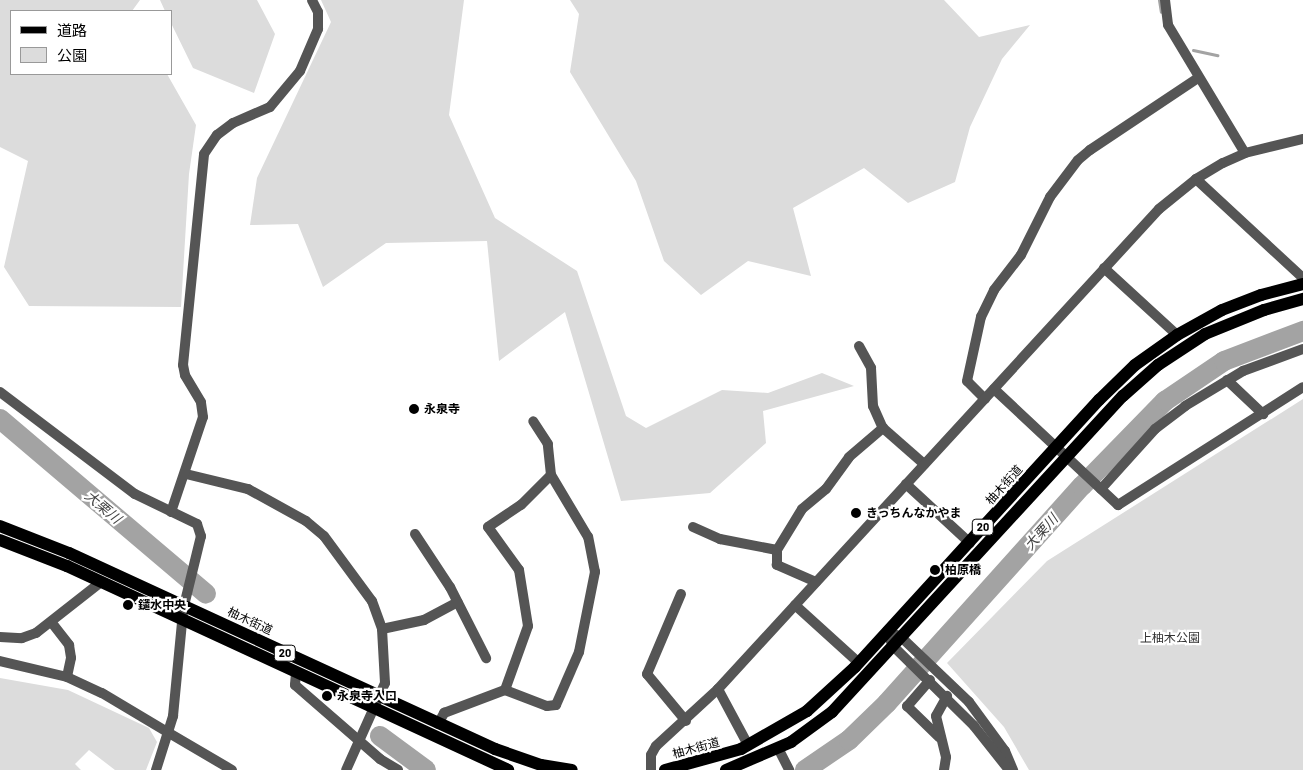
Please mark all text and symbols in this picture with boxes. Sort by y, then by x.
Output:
legend [10,10,172,75]
text: 道路 [57,21,87,39]
text: 公園 [57,46,87,64]
place label: 永泉寺 [424,402,460,416]
marker: 永泉寺 [408,403,420,415]
street label: 柚木街道 [983,462,1025,508]
water label: 大栗川 [82,487,124,527]
place label: きっちんなかやま [866,506,962,520]
marker: きっちんなかやま [850,507,862,519]
water label: 大栗川 [1021,511,1061,553]
road number: 20 [972,518,994,536]
place label: 柏原橋 [945,563,981,577]
marker: 柏原橋 [929,564,941,576]
place label: 鑓水中央 [138,598,186,612]
marker: 鑓水中央 [122,599,134,611]
street label: 柚木街道 [225,604,275,638]
park label: 上柚木公園 [1140,631,1200,645]
road number: 20 [274,644,296,661]
place label: 永泉寺入口 [337,689,397,703]
marker: 永泉寺入口 [321,690,333,702]
street label: 柚木街道 [671,735,721,761]

